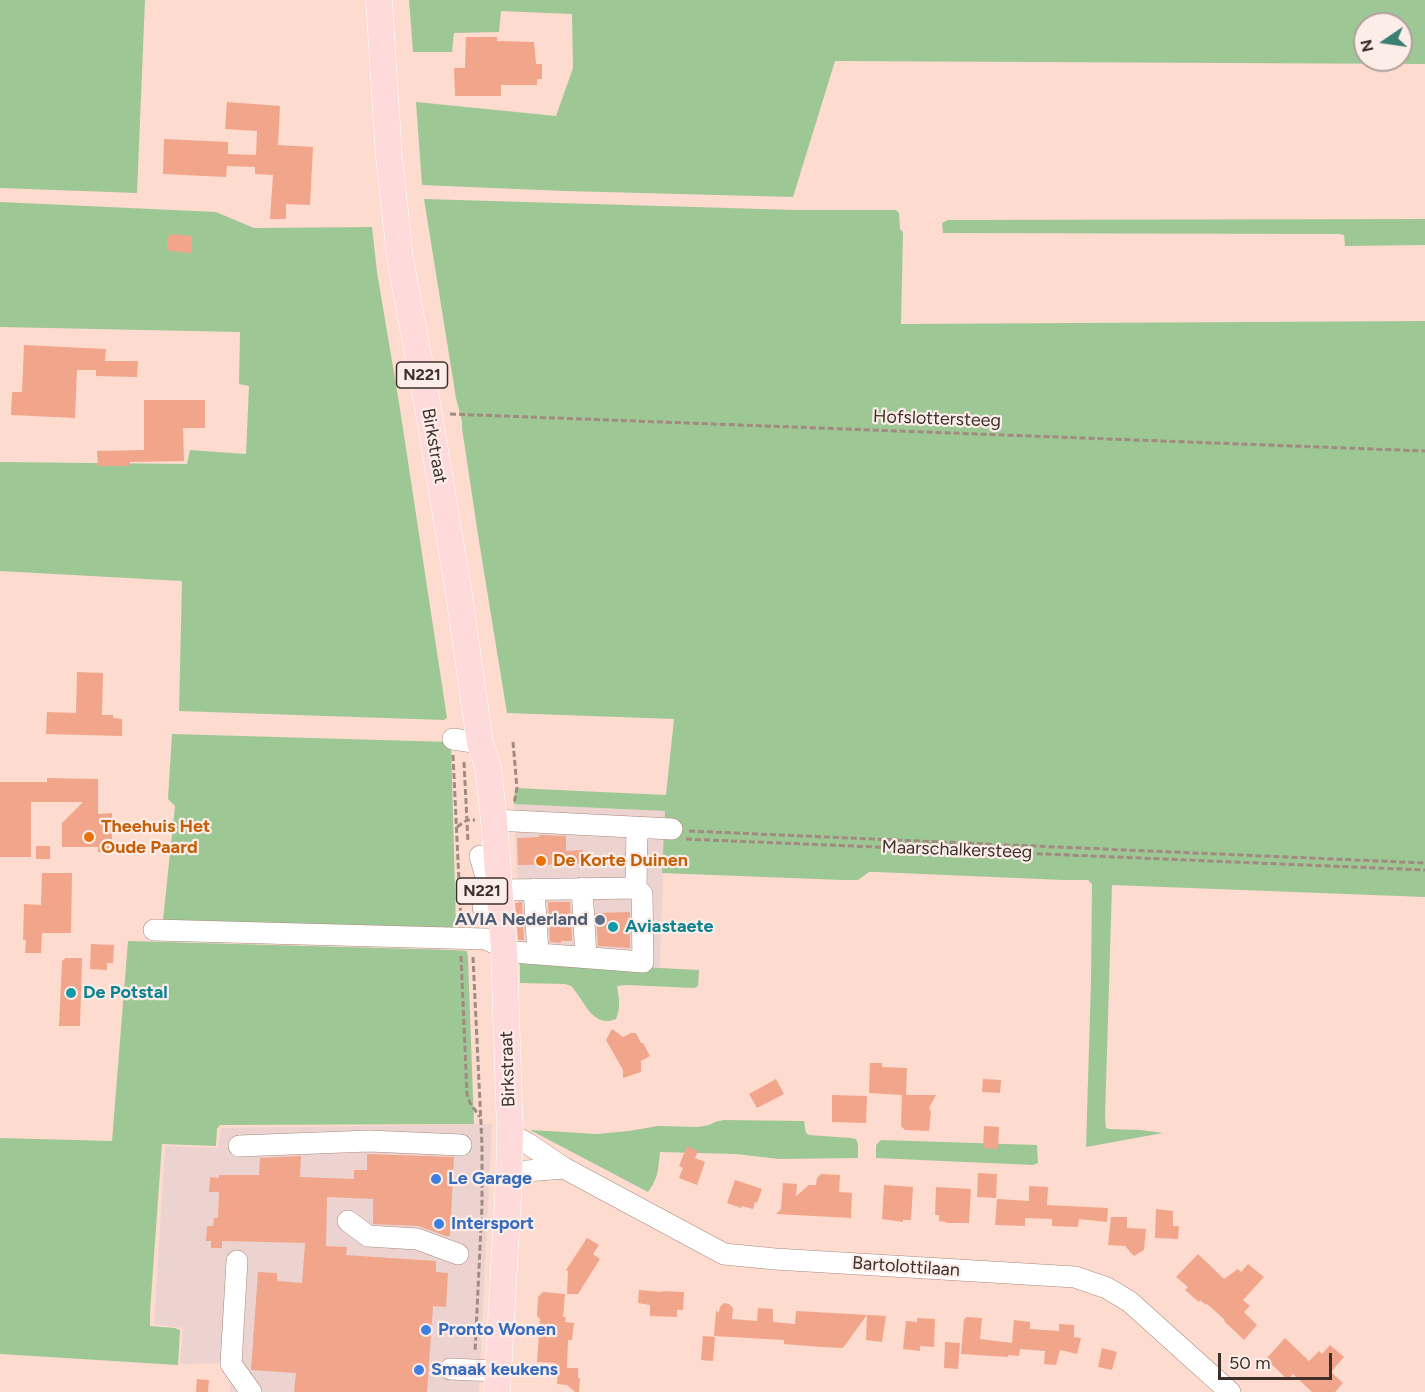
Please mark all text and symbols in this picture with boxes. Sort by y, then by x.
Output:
north arrow [1353,12,1413,72]
text: N [1356,38,1378,54]
road number: N221 [396,362,448,388]
street label: Birkstraat [417,406,451,486]
street label: Hofslottersteeg [873,406,1001,432]
place label: Theehuis Het Oude Paard [101,816,210,858]
marker: Theehuis Het Oude Paard [82,830,96,844]
street label: Maarschalkersteeg [881,837,1033,863]
place label: De Korte Duinen [553,850,688,872]
marker: De Korte Duinen [534,854,548,868]
road number: N221 [456,878,508,904]
place label: AVIA Nederland [455,909,588,931]
marker: AVIA Nederland [593,913,607,927]
place label: Aviastaete [625,916,713,938]
marker: Aviastaete [606,920,620,934]
place label: De Potstal [83,982,168,1004]
marker: De Potstal [64,986,78,1000]
street label: Birkstraat [496,1030,520,1108]
place label: Le Garage [448,1168,532,1190]
marker: Le Garage [429,1172,443,1186]
place label: Intersport [451,1213,534,1235]
marker: Intersport [432,1217,446,1231]
street label: Bartolottilaan [851,1252,961,1282]
place label: Pronto Wonen [438,1319,556,1341]
marker: Pronto Wonen [419,1323,433,1337]
scale bar [1221,1341,1335,1379]
text: 50 m [1229,1352,1271,1374]
place label: Smaak keukens [431,1359,558,1381]
marker: Smaak keukens [412,1363,426,1377]

